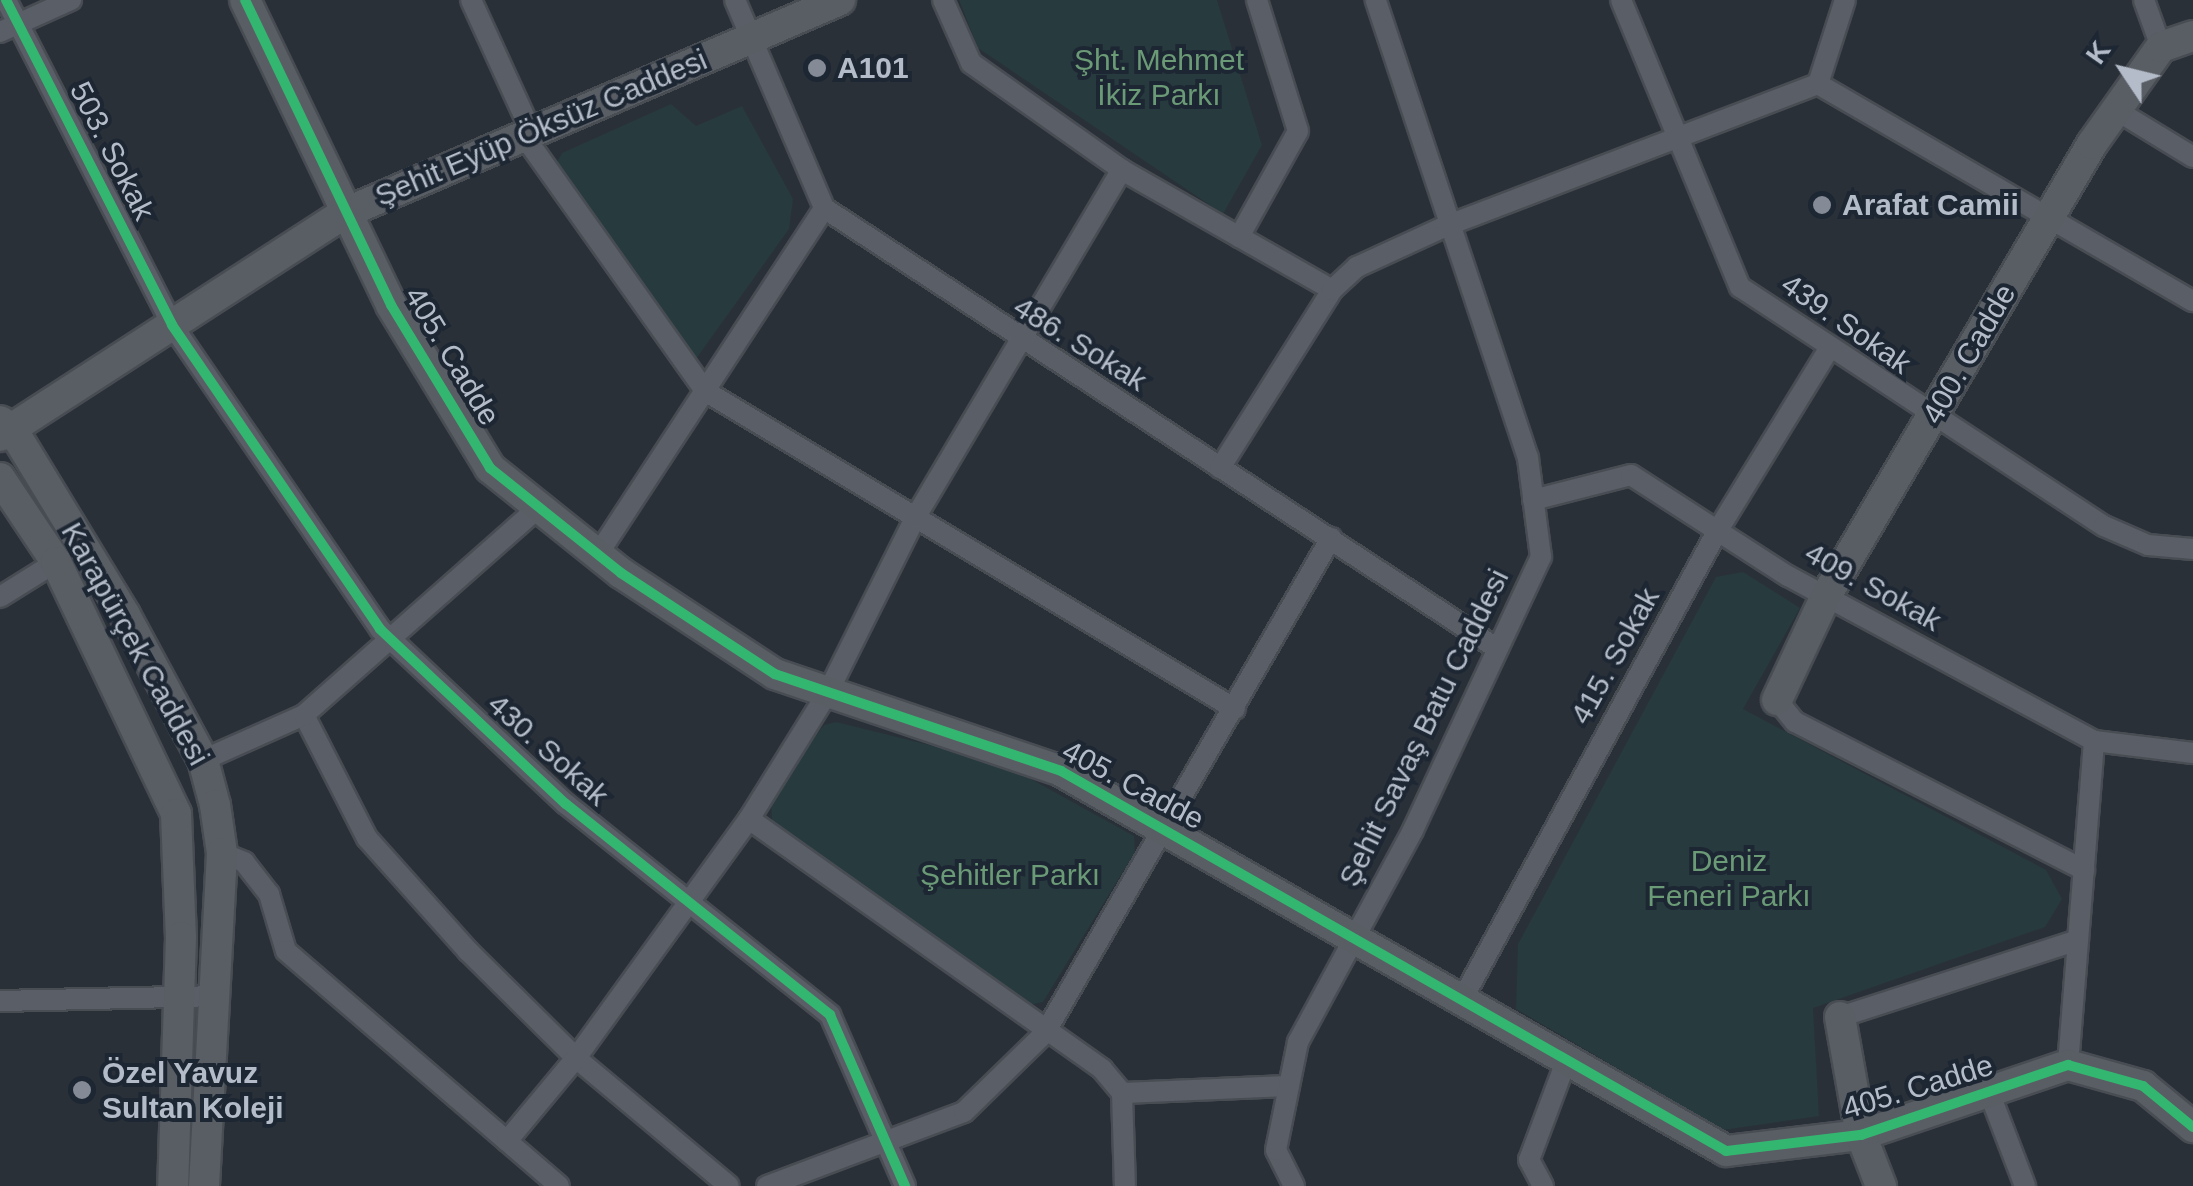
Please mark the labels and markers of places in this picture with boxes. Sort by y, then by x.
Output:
place label: A101 [837,50,909,86]
marker: A101 [806,57,828,79]
place label: Arafat Camii [1842,187,2019,223]
marker: Arafat Camii [1811,194,1833,216]
place label: Özel Yavuz Sultan Koleji [102,1055,284,1126]
marker: Özel Yavuz Sultan Koleji [71,1079,93,1101]

